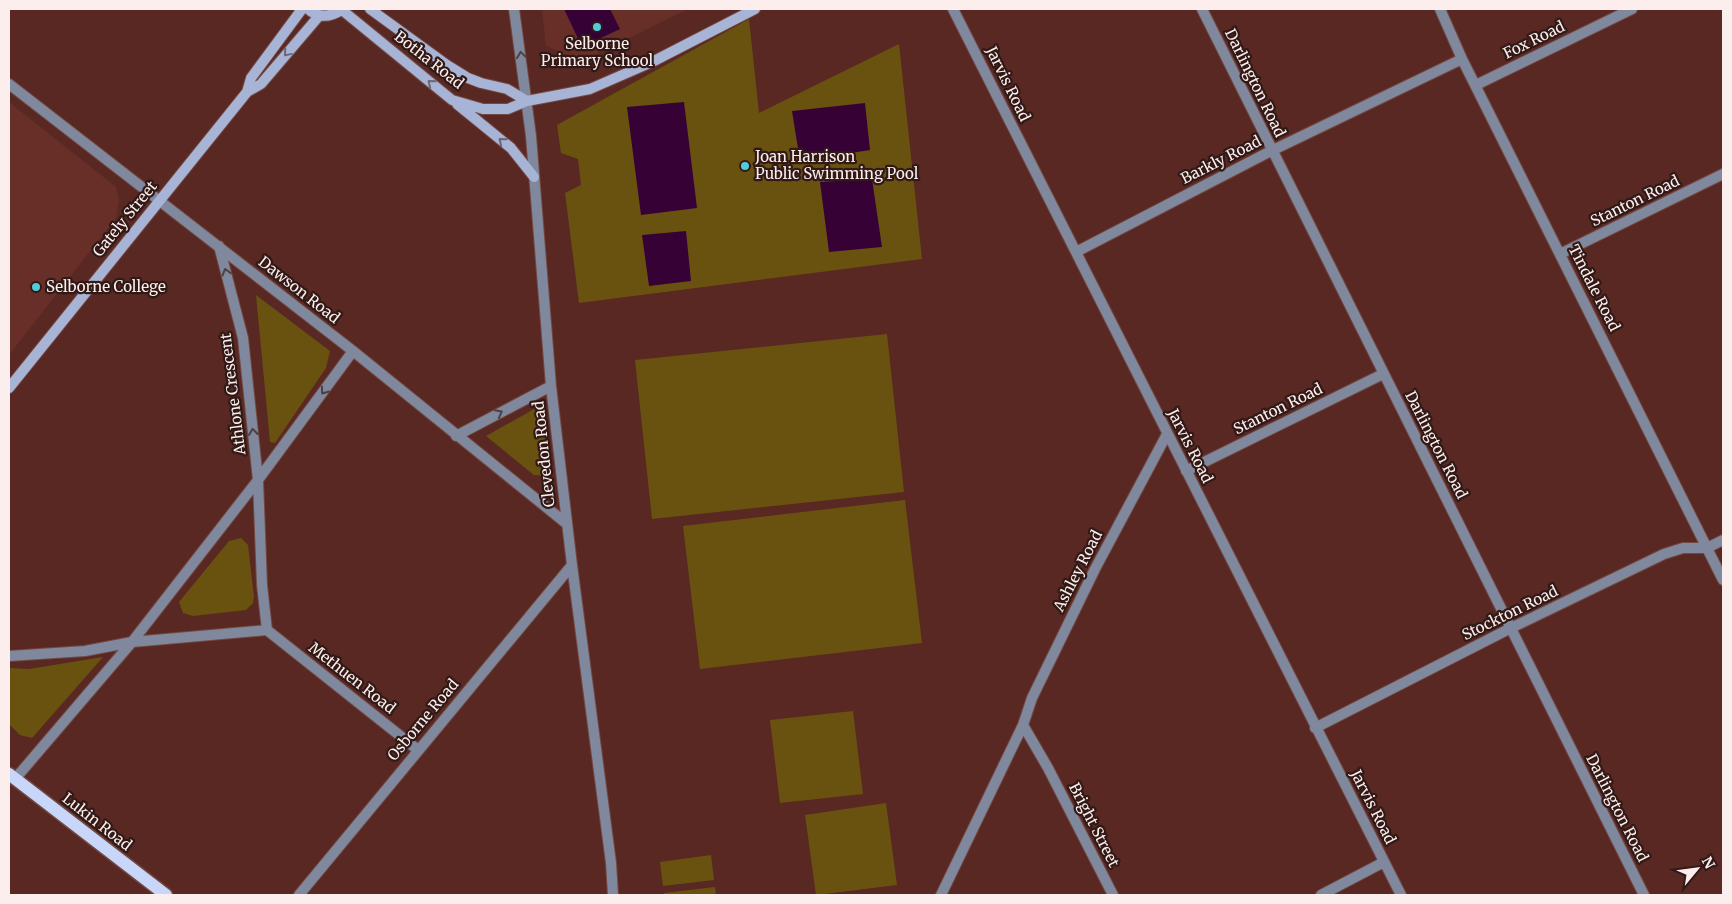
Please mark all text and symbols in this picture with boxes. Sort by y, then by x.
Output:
street label: Fox Road [1500,17,1568,63]
marker: Selborne Primary School [591,21,603,33]
street label: Darlington Road [1221,25,1290,140]
street label: Botha Road [391,27,468,93]
place label: Selborne Primary School [541,34,653,70]
street label: Jarvis Road [982,42,1035,124]
one-way arrow [284,48,293,57]
one-way arrow [516,51,527,59]
one-way arrow [428,80,437,89]
street label: Barkly Road [1177,131,1264,188]
one-way arrow [499,138,508,146]
place label: Joan Harrison Public Swimming Pool [754,147,919,183]
marker: Joan Harrison Public Swimming Pool [739,160,751,172]
street label: Stanton Road [1587,171,1682,230]
street label: Gately Street [88,177,161,260]
street label: Tindale Road [1564,241,1624,334]
street label: Dawson Road [255,252,344,327]
one-way arrow [221,269,231,277]
place label: Selborne College [46,277,166,296]
marker: Selborne College [30,281,42,293]
street label: Athlone Crescent [216,332,250,457]
street label: Stanton Road [1230,379,1325,438]
one-way arrow [321,385,330,395]
street label: Darlington Road [1401,388,1472,502]
street label: Clevedon Road [528,400,559,508]
street label: Jarvis Road [1163,404,1217,486]
one-way arrow [494,410,503,420]
one-way arrow [248,427,259,435]
street label: Ashley Road [1048,527,1106,616]
street label: Stockton Road [1459,581,1561,644]
street label: Methuen Road [305,638,400,717]
street label: Osborne Road [383,675,462,764]
street label: Darlington Road [1582,751,1653,865]
street label: Jarvis Road [1346,765,1400,847]
street label: Bright Street [1065,779,1124,870]
street label: Lukin Road [59,789,136,855]
north arrow [1672,844,1722,894]
text: N [1698,853,1719,872]

